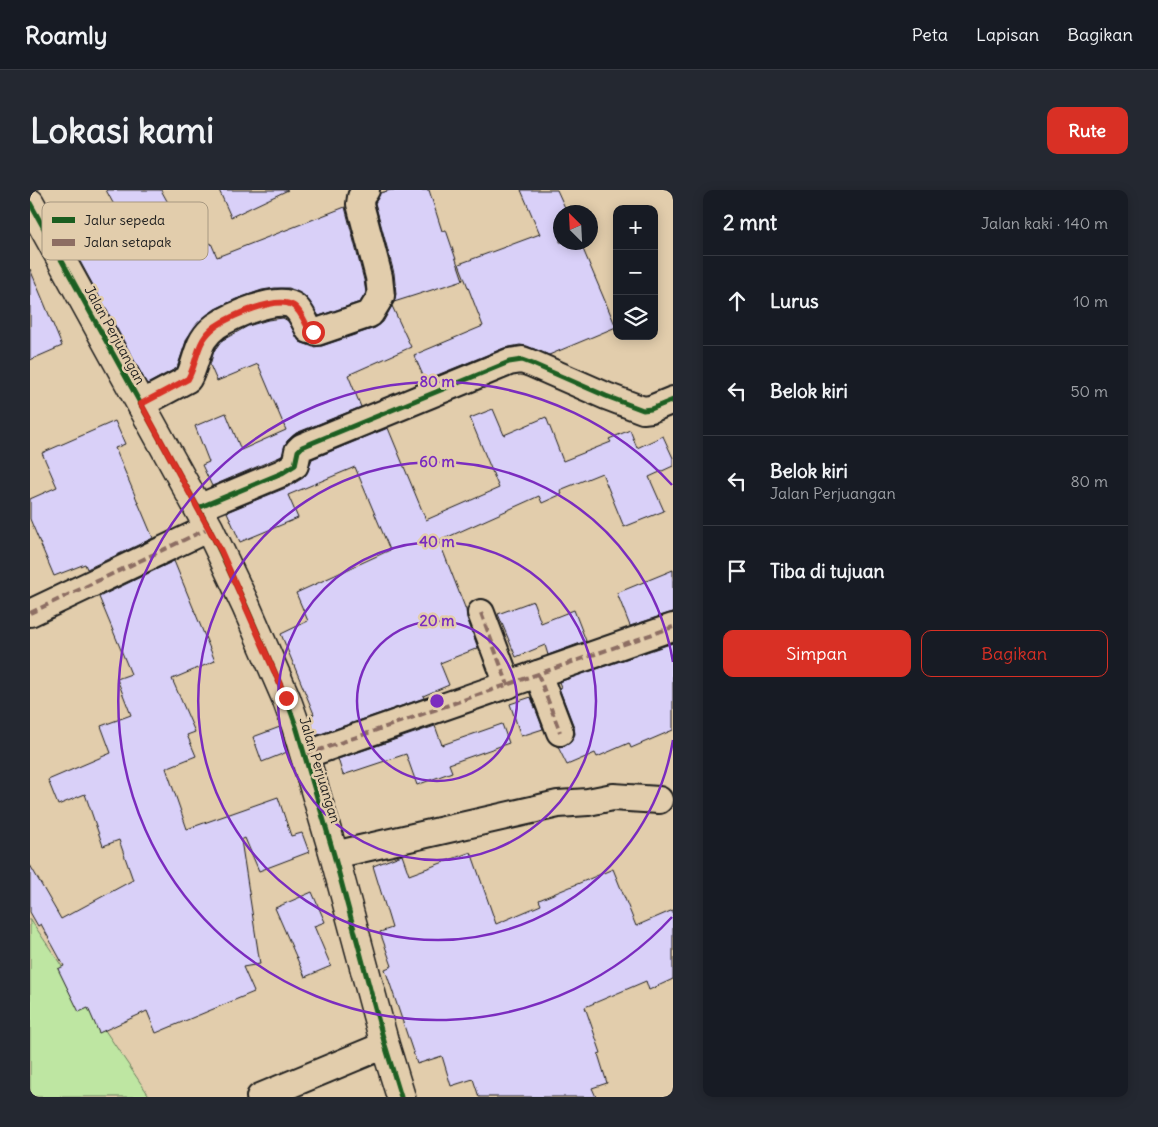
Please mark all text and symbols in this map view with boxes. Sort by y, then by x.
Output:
text: Roamly [25,20,107,50]
text: Peta [912,23,948,46]
text: Lapisan [976,23,1039,46]
text: Bagikan [1067,23,1133,46]
button: Rute [1047,107,1128,154]
text: Lokasi kami [30,108,214,152]
legend [42,202,208,260]
north arrow [553,205,598,250]
map controls [613,205,658,340]
button: + [613,205,658,250]
text: 2 mnt [723,209,777,236]
text: Jalur sepeda [84,211,165,229]
text: Jalan kaki · 140 m [981,213,1108,233]
text: Jalan setapak [84,233,171,251]
button: − [613,250,658,295]
street label: Jalan Perjuangan [80,283,150,387]
icon: ahead [723,287,751,315]
text: Lurus [770,289,819,313]
text: 10 m [1073,291,1108,311]
button: layers [613,295,658,340]
route start [302,321,325,344]
text: 80 m [419,372,455,391]
icon: left [723,377,751,405]
text: Belok kiri [770,379,848,403]
text: 50 m [1070,381,1108,401]
text: 60 m [419,452,455,471]
text: Belok kiri [770,459,848,483]
icon: left [723,467,751,495]
text: 80 m [1070,471,1108,491]
text: Jalan Perjuangan [770,483,896,503]
text: 40 m [419,532,455,551]
icon: arrive [723,557,751,585]
text: Tiba di tujuan [770,559,885,583]
text: 20 m [420,611,454,630]
button: Simpan [723,630,911,677]
button: Bagikan [921,630,1108,677]
route end [275,687,298,710]
centre of rings [428,692,446,710]
street label: Jalan Perjuangan [295,715,345,825]

